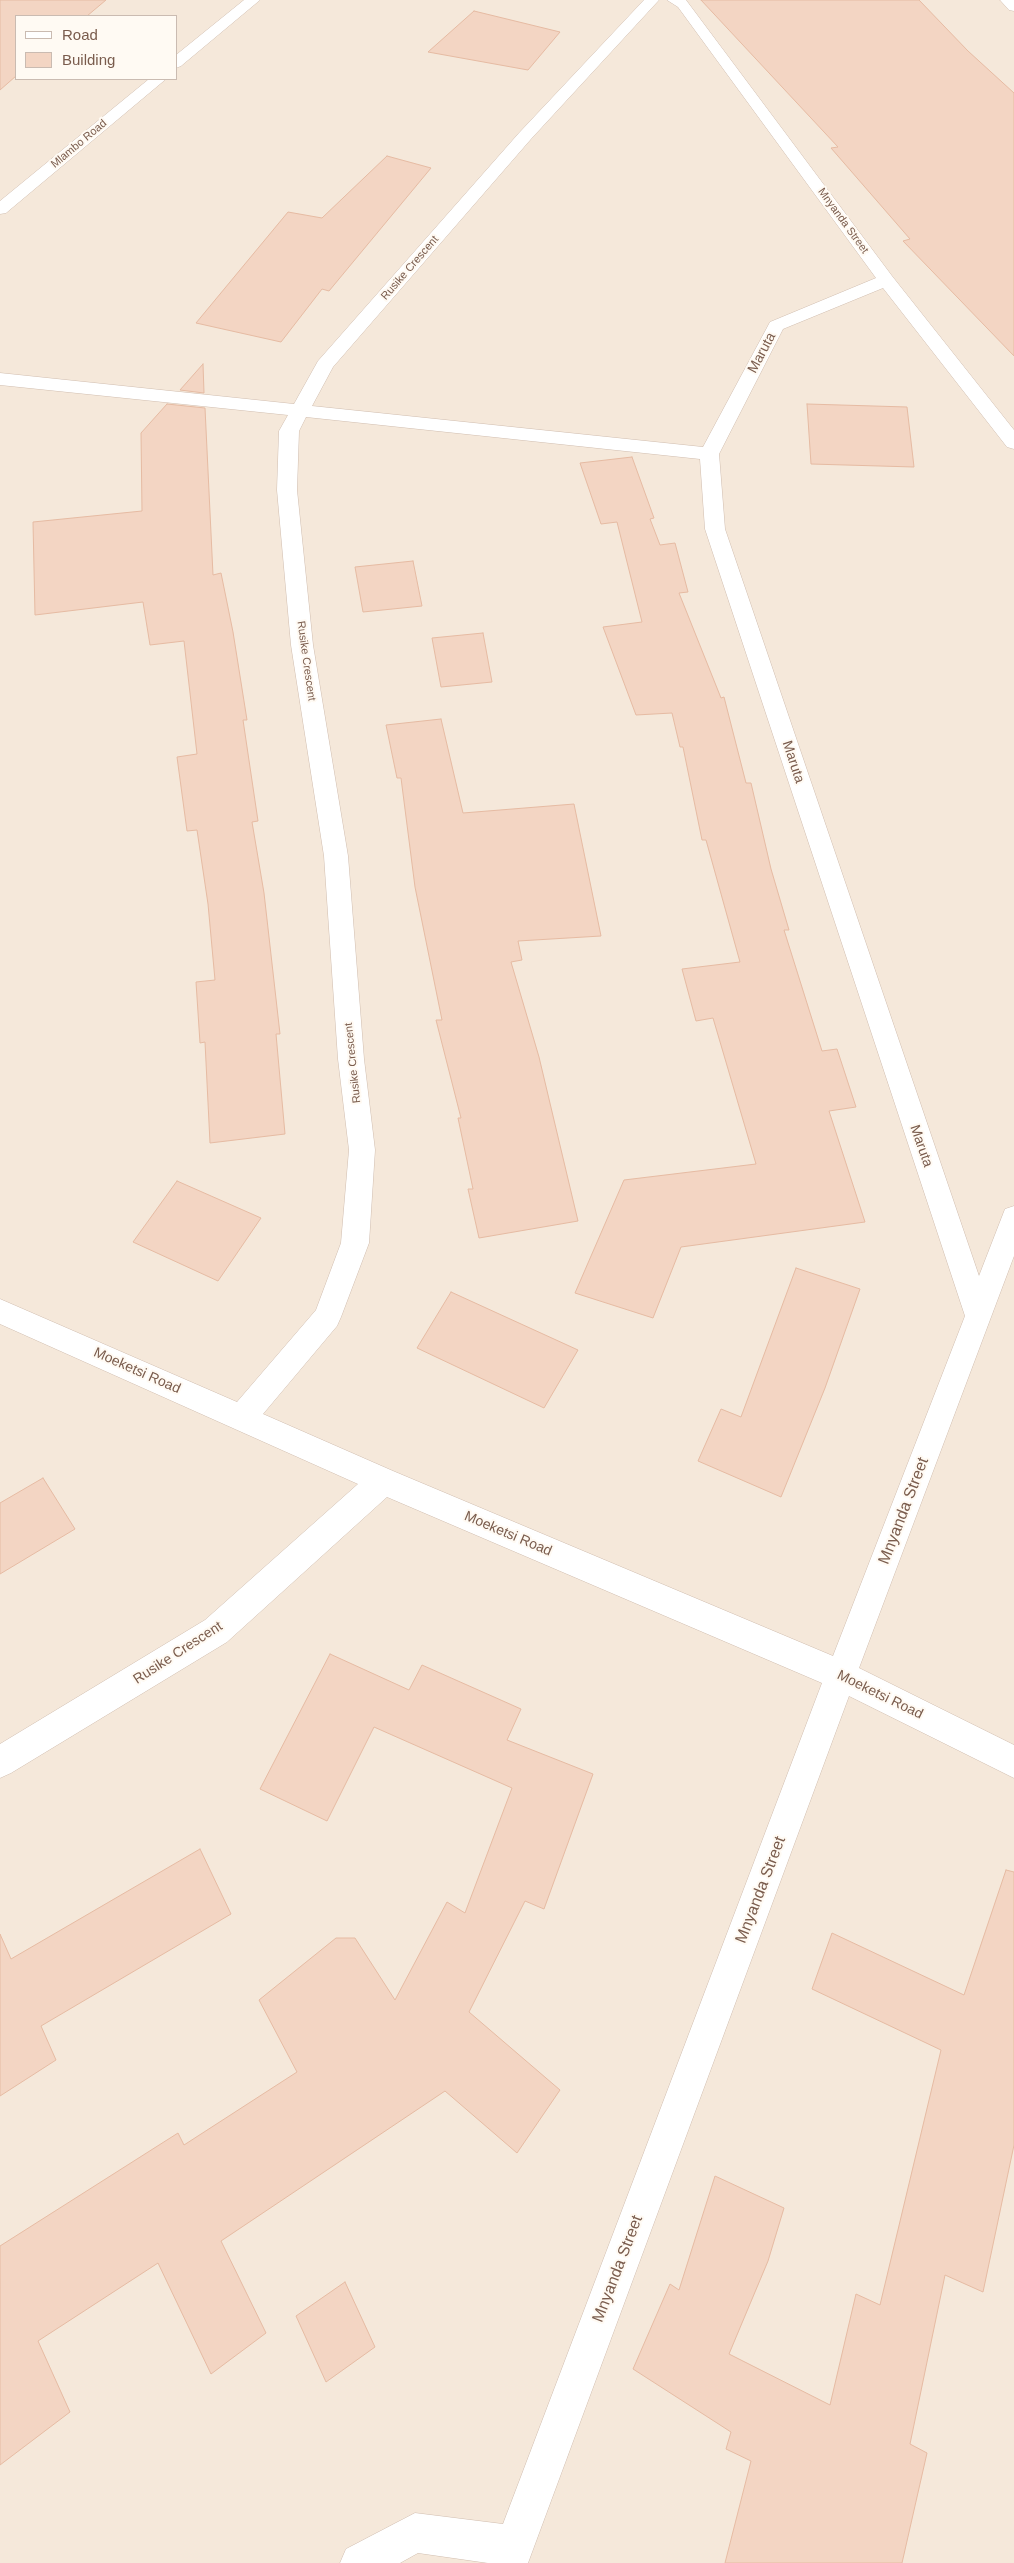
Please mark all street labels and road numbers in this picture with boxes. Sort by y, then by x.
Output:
street label: Mlambo Road [49,117,109,171]
street label: Mnyanda Street [815,186,871,256]
street label: Rusike Crescent [379,233,441,303]
street label: Maruta [744,330,780,376]
street label: Rusike Crescent [294,620,318,702]
street label: Maruta [778,739,808,785]
street label: Rusike Crescent [342,1022,364,1104]
street label: Maruta [906,1123,936,1169]
street label: Moeketsi Road [91,1344,183,1398]
street label: Mnyanda Street [875,1455,933,1567]
street label: Moeketsi Road [462,1508,554,1560]
street label: Rusike Crescent [130,1618,226,1688]
street label: Moeketsi Road [834,1667,926,1723]
street label: Mnyanda Street [732,1834,790,1946]
street label: Mnyanda Street [589,2213,647,2325]

